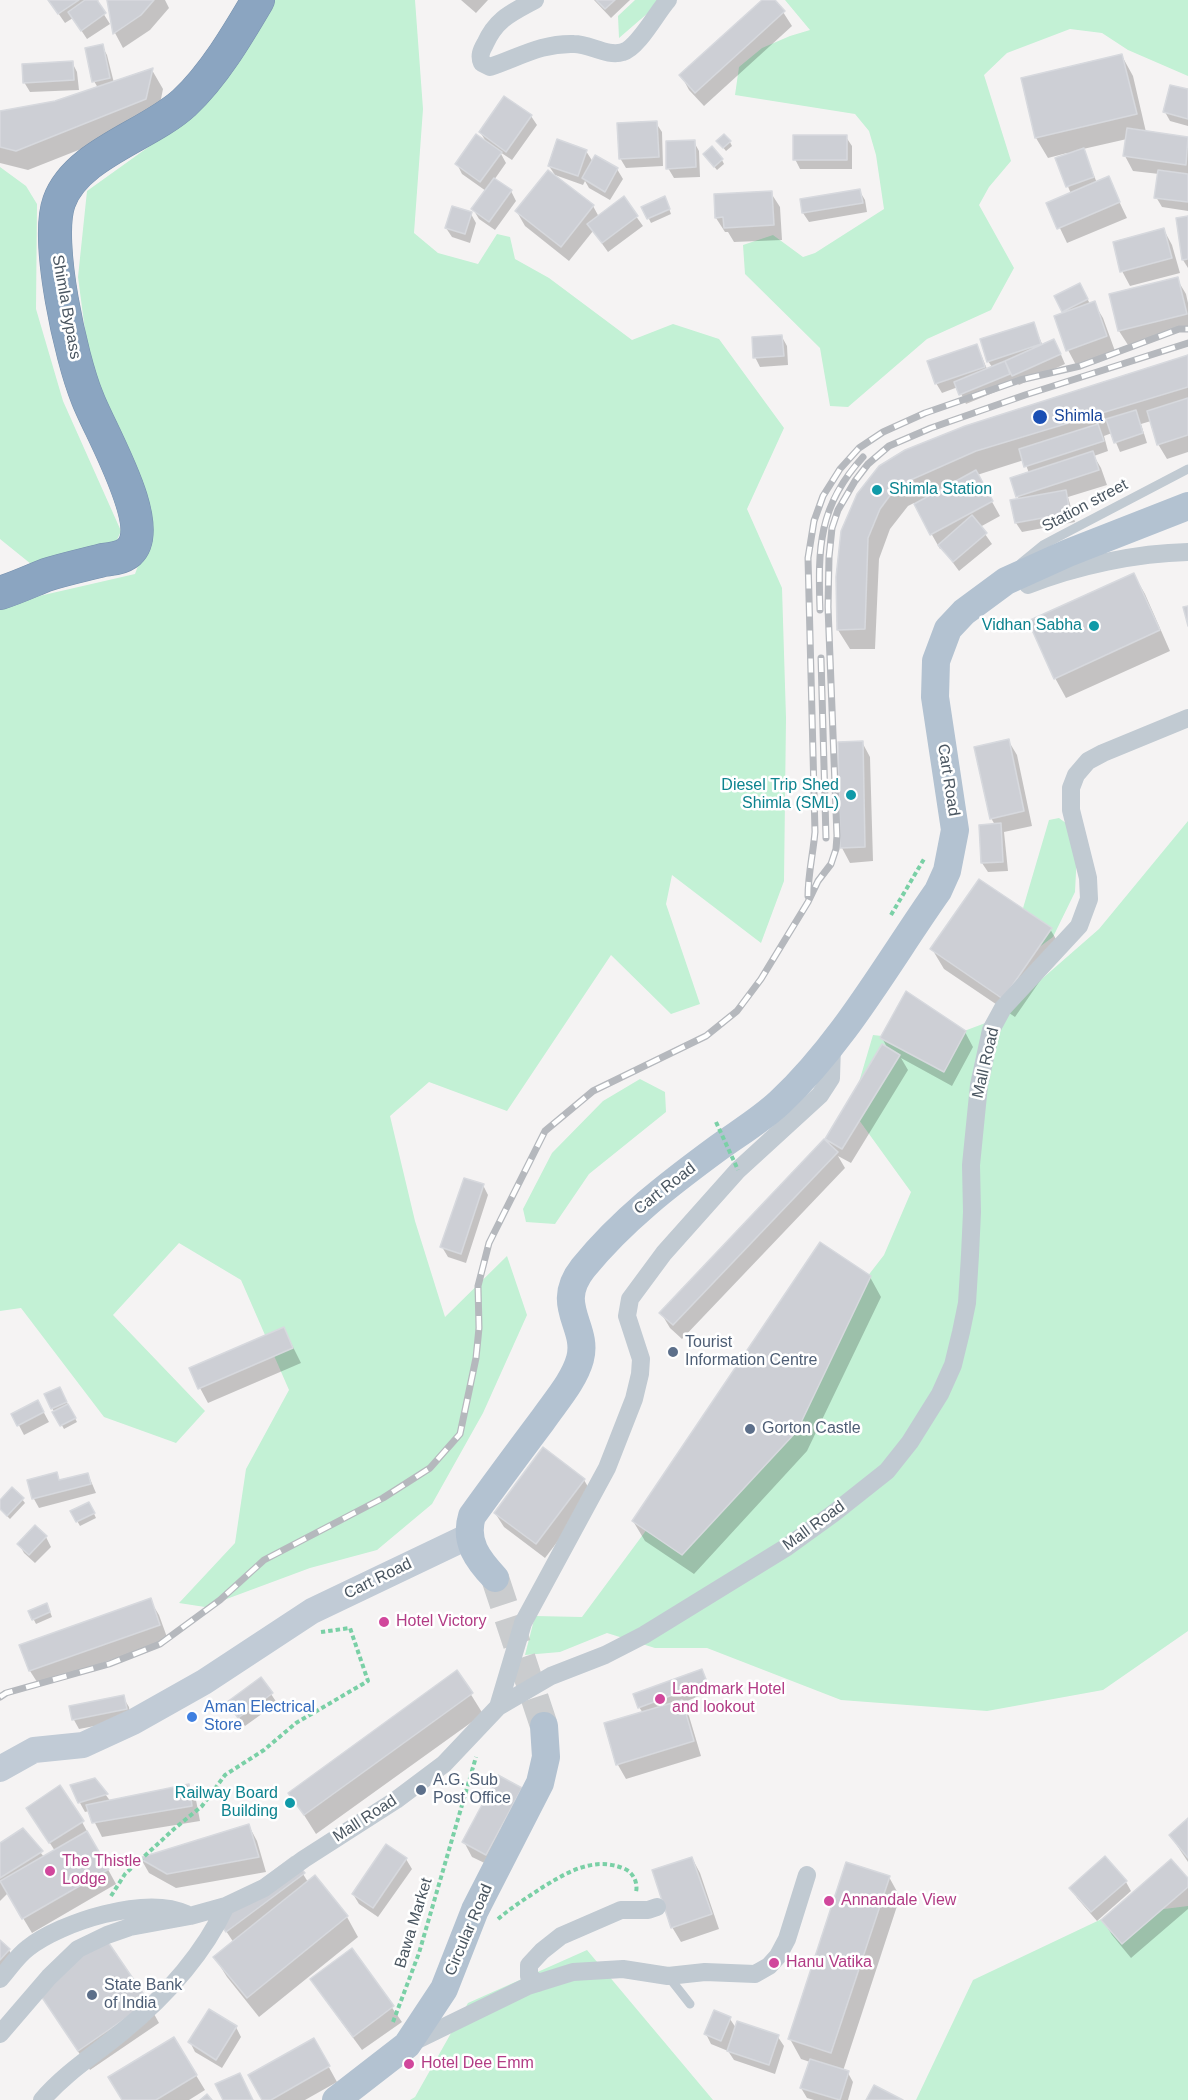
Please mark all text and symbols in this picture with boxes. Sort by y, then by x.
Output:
street label: Shimla Bypass [47,253,85,361]
place label: Shimla [1054,407,1103,427]
marker: Shimla [1031,408,1049,426]
street label: Station street [1039,475,1131,537]
place label: Shimla Station [889,480,992,500]
marker: Shimla Station [870,483,884,497]
place label: Vidhan Sabha [982,616,1082,636]
marker: Vidhan Sabha [1087,619,1101,633]
street label: Cart Road [933,742,963,818]
place label: Diesel Trip Shed Shimla (SML) [721,776,839,814]
marker: Diesel Trip Shed Shimla (SML) [844,788,858,802]
street label: Mall Road [969,1026,1003,1100]
street label: Cart Road [630,1159,700,1219]
place label: Tourist Information Centre [685,1333,818,1371]
marker: Tourist Information Centre [666,1345,680,1359]
place label: Gorton Castle [762,1419,861,1439]
marker: Gorton Castle [743,1422,757,1436]
street label: Mall Road [779,1497,849,1555]
street label: Cart Road [341,1554,415,1604]
place label: Hotel Victory [396,1612,486,1632]
marker: Hotel Victory [377,1615,391,1629]
place label: Landmark Hotel and lookout [672,1680,785,1718]
marker: Landmark Hotel and lookout [653,1692,667,1706]
place label: Aman Electrical Store [204,1698,315,1736]
marker: Aman Electrical Store [185,1710,199,1724]
place label: A.G. Sub Post Office [433,1771,511,1809]
marker: A.G. Sub Post Office [414,1783,428,1797]
place label: Railway Board Building [175,1784,278,1822]
street label: Mall Road [330,1791,400,1847]
marker: Railway Board Building [283,1796,297,1810]
place label: The Thistle Lodge [62,1852,141,1890]
marker: The Thistle Lodge [43,1864,57,1878]
street label: Bawa Market [391,1876,437,1970]
street label: Circular Road [441,1881,497,1979]
place label: Annandale View [841,1891,956,1911]
marker: Annandale View [822,1894,836,1908]
place label: Hanu Vatika [786,1953,872,1973]
marker: Hanu Vatika [767,1956,781,1970]
place label: State Bank of India [104,1976,182,2014]
marker: State Bank of India [85,1988,99,2002]
place label: Hotel Dee Emm [421,2054,534,2074]
marker: Hotel Dee Emm [402,2057,416,2071]

